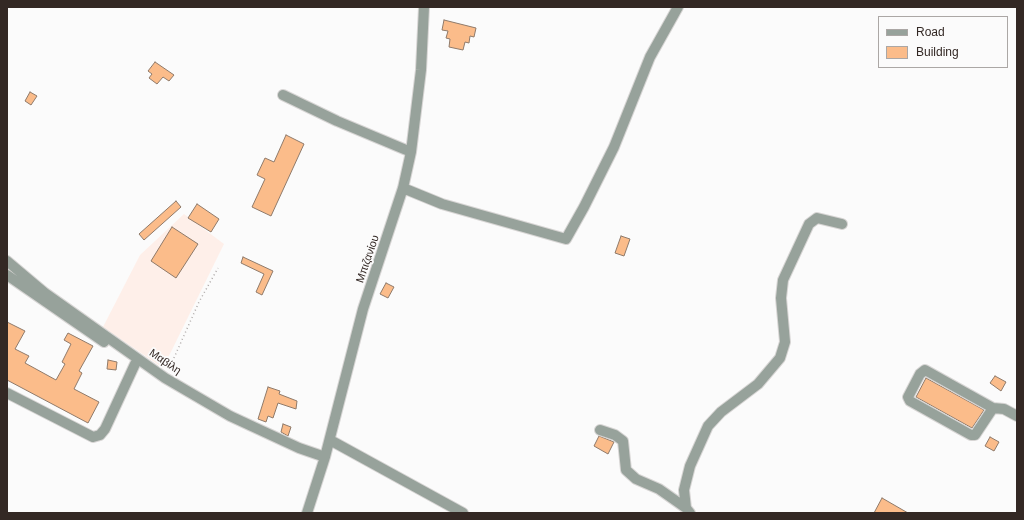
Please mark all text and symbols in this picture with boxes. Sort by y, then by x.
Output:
legend [878,16,1008,68]
text: Road [916,25,945,39]
text: Building [916,45,959,59]
street label: Μπιζανίου [354,233,382,285]
street label: Μαβίλη [146,346,184,378]

